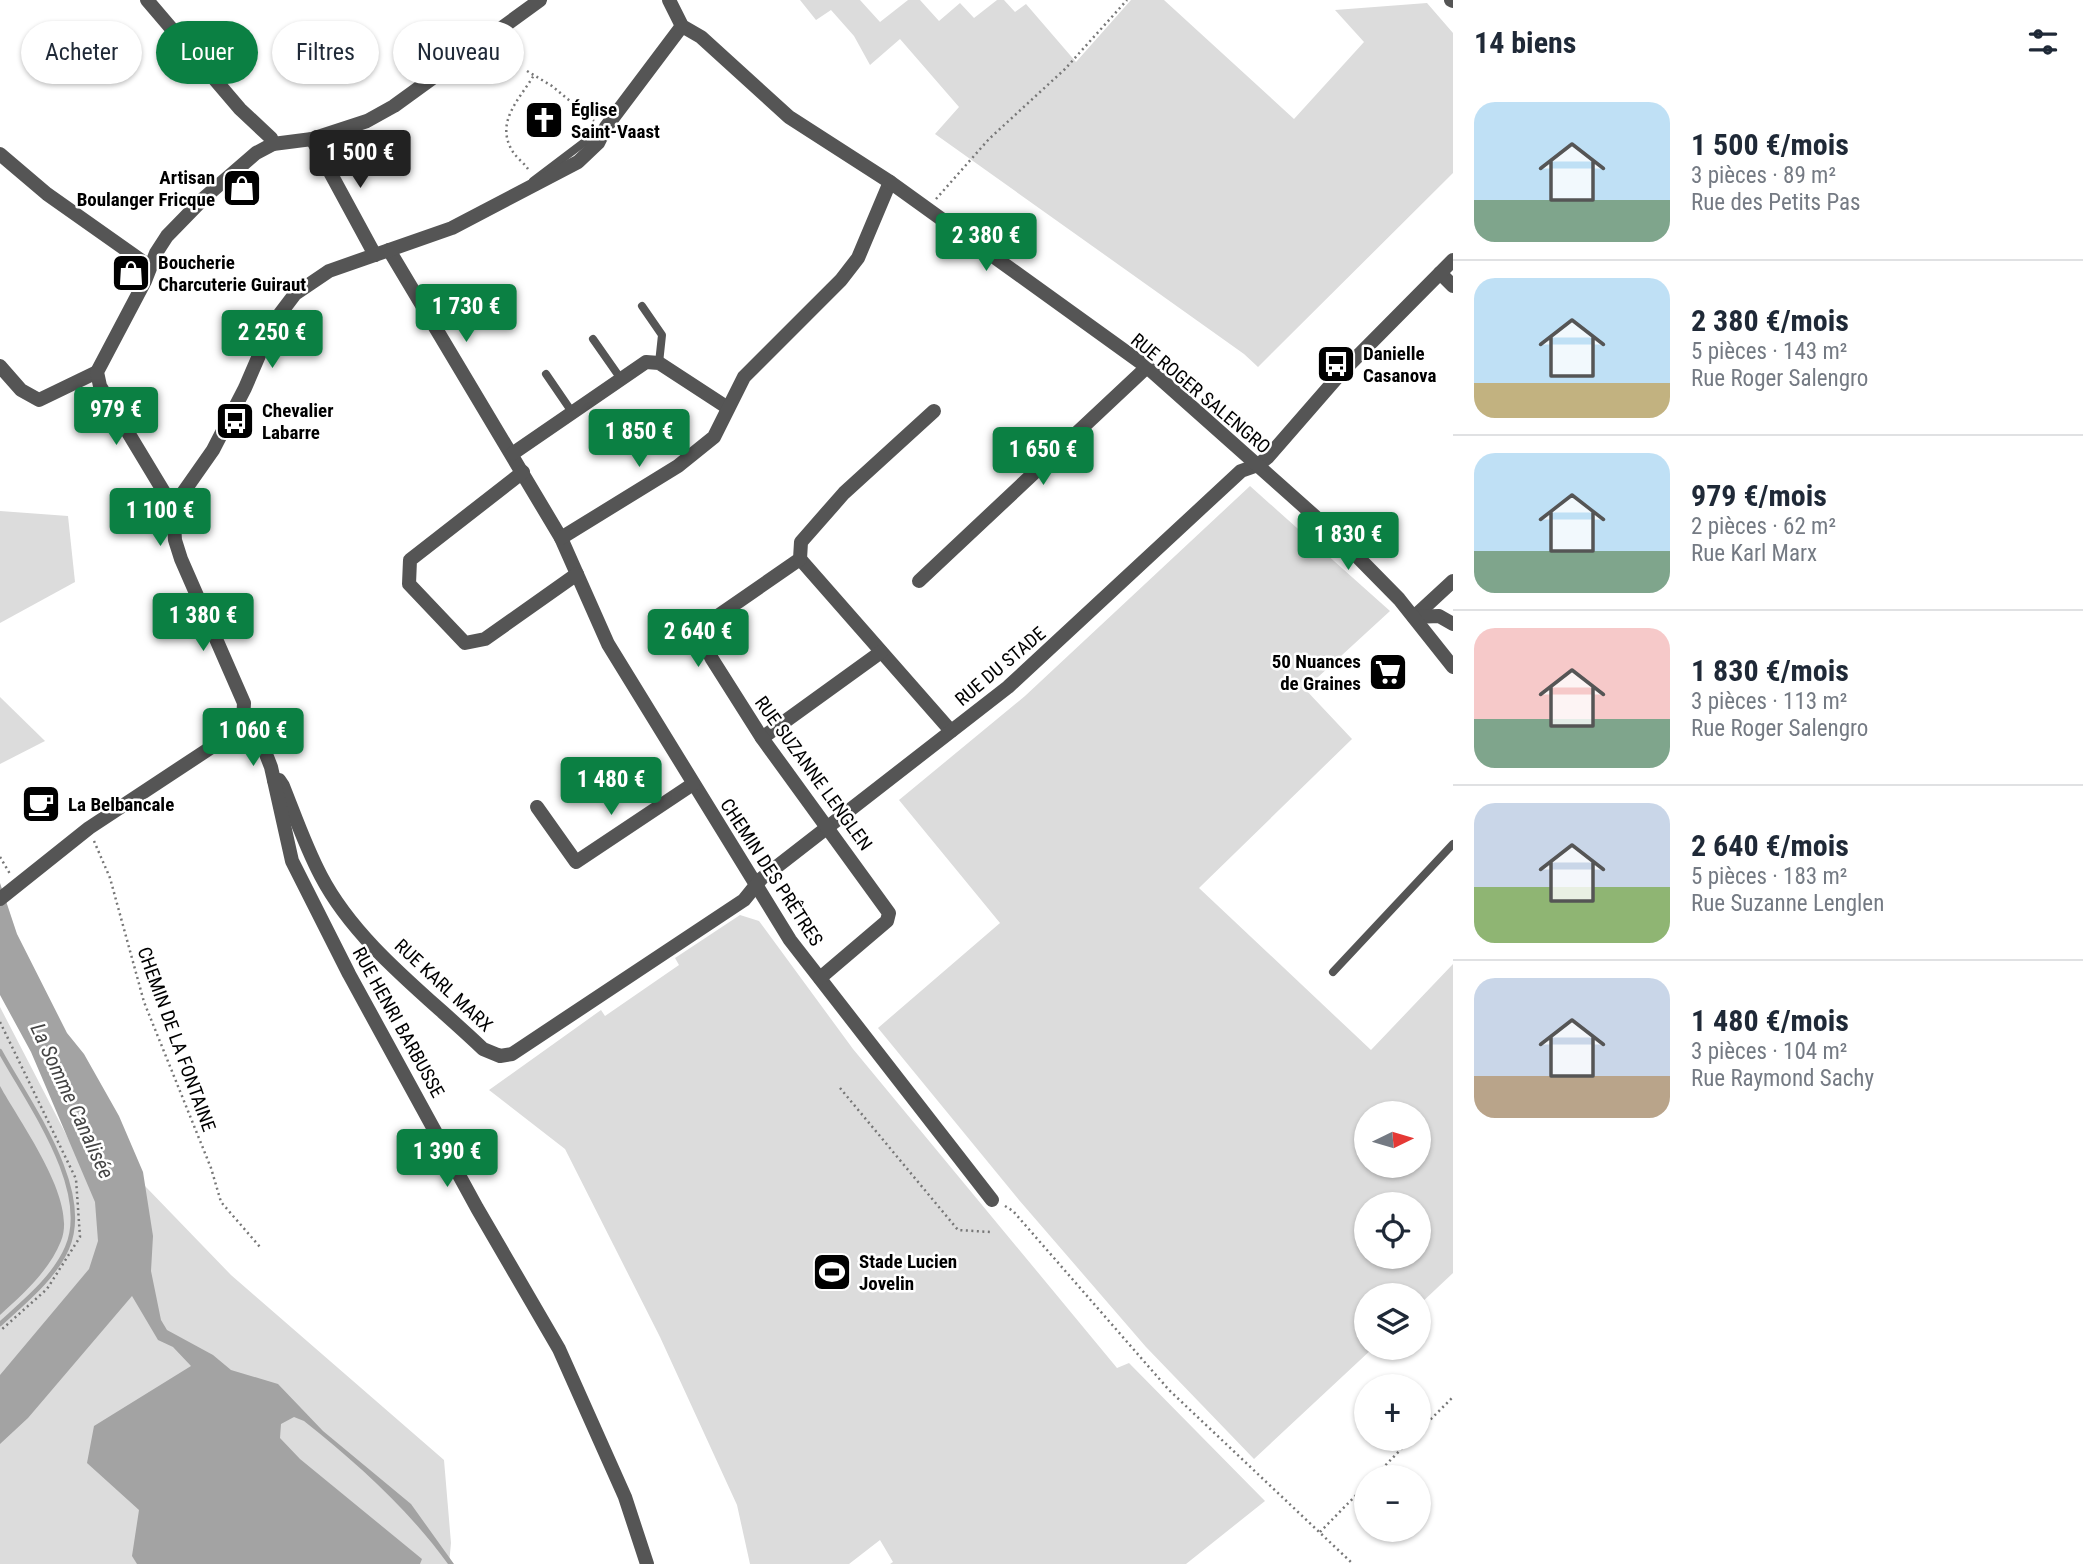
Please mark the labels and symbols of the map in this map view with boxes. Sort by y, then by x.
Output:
place label: Église Saint-Vaast [571,98,660,143]
church icon: Église Saint-Vaast [523,99,565,141]
pin: 1 500 € [295,130,425,190]
place label: Artisan Boulanger Fricque [77,166,215,211]
shop icon: Artisan Boulanger Fricque [221,167,263,209]
pin: 2 380 € [921,214,1051,273]
place label: Boucherie Charcuterie Guiraut [158,251,306,296]
shop icon: Boucherie Charcuterie Guiraut [110,252,152,294]
pin: 1 730 € [401,284,531,344]
pin: 2 250 € [207,310,337,370]
street label: RUE ROGER SALENGRO [1126,328,1275,458]
place label: Danielle Casanova [1363,342,1436,387]
bus stop icon: Danielle Casanova [1315,343,1357,385]
pin: 979 € [67,388,165,447]
place label: Chevalier Labarre [262,399,333,444]
bus stop icon: Chevalier Labarre [214,400,256,442]
pin: 1 850 € [574,410,704,469]
pin: 1 650 € [978,428,1108,487]
pin: 1 100 € [95,489,225,548]
pin: 1 830 € [1283,512,1413,572]
pin: 1 380 € [138,594,268,653]
pin: 2 640 € [633,610,763,669]
street label: RUE DU STADE [951,622,1050,711]
place label: 50 Nuances de Graines [1272,650,1361,695]
supermarket icon: 50 Nuances de Graines [1367,651,1409,693]
street label: RUE SUZANNE LENGLEN [750,692,877,855]
pin: 1 060 € [188,708,318,768]
pin: 1 480 € [546,758,676,817]
cafe icon: La Belbancale [20,783,62,825]
place label: La Belbancale [68,793,174,816]
street label: CHEMIN DES PRÊTRES [715,794,828,950]
street label: RUE KARL MARX [390,934,497,1037]
street label: RUE HENRI BARBUSSE [348,943,449,1101]
street label: CHEMIN DE LA FONTAINE [132,944,221,1135]
water label: La Somme Canalisée [25,1019,119,1183]
north arrow [1354,1101,1432,1178]
pin: 1 390 € [382,1130,512,1189]
place label: Stade Lucien Jovelin [859,1250,957,1295]
sports icon: Stade Lucien Jovelin [811,1251,853,1293]

